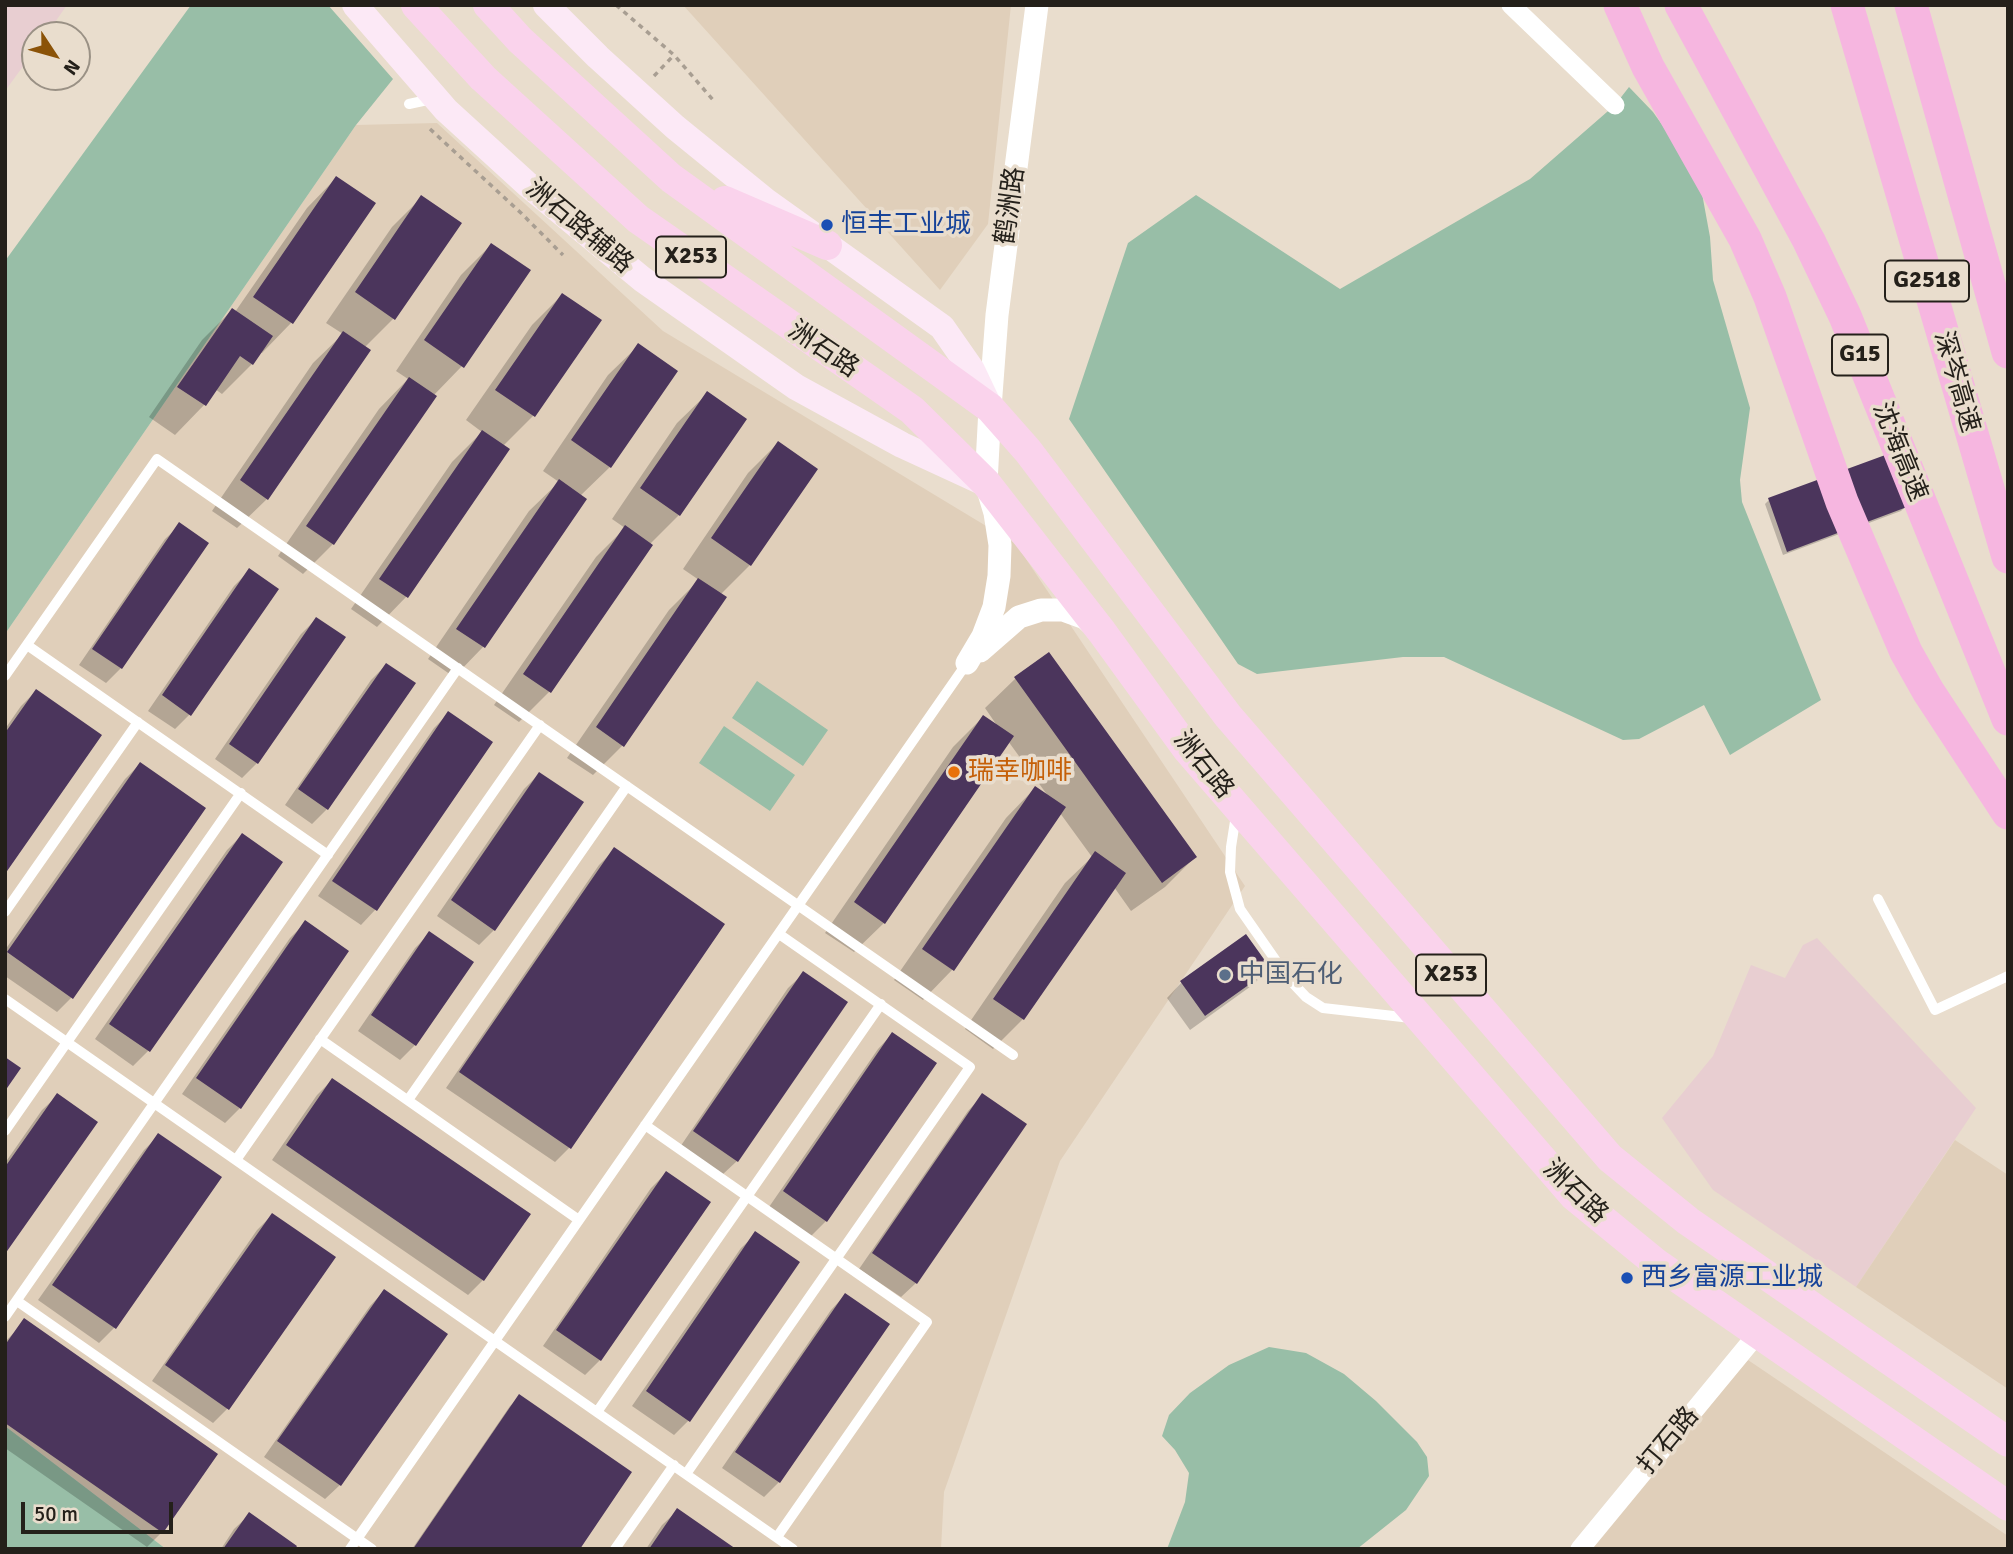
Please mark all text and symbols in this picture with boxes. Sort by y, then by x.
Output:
north arrow [21,21,91,91]
text: N [58,55,85,80]
street label: 鹤洲路 [990,165,1032,247]
street label: 洲石路辅路 [519,173,639,281]
place label: 恒丰工业城 [841,209,971,241]
marker: 恒丰工业城 [819,217,835,233]
road number: X253 [656,236,726,278]
road number: G2518 [1885,260,1969,302]
street label: 洲石路 [782,315,864,385]
street label: 深岑高速 [1927,328,1985,436]
road number: G15 [1832,334,1888,376]
street label: 沈海高速 [1865,398,1933,506]
street label: 洲石路 [1166,725,1240,805]
place label: 瑞幸咖啡 [968,756,1072,788]
marker: 瑞幸咖啡 [946,764,962,780]
road number: X253 [1416,954,1486,995]
place label: 中国石化 [1239,959,1343,991]
marker: 中国石化 [1217,967,1233,983]
street label: 洲石路 [1536,1154,1614,1230]
place label: 西乡富源工业城 [1641,1262,1823,1294]
marker: 西乡富源工业城 [1619,1270,1635,1286]
street label: 打石路 [1632,1401,1706,1481]
scale bar [24,1488,177,1532]
text: 50 m [34,1501,78,1527]

